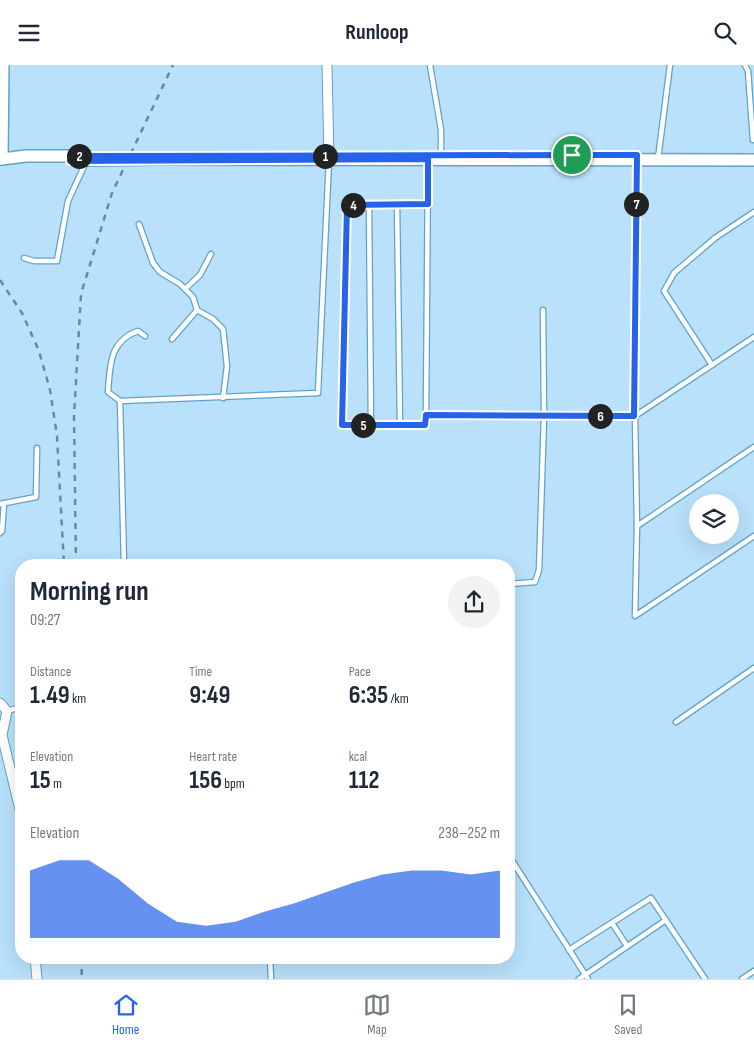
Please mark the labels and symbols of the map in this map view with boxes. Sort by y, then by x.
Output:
pin [551,134,593,176]
pin: 2 [66,143,92,169]
pin: 1 [312,143,338,169]
pin: 7 [624,191,648,217]
pin: 4 [340,193,366,217]
pin: 6 [588,403,612,429]
pin: 5 [350,413,376,437]

